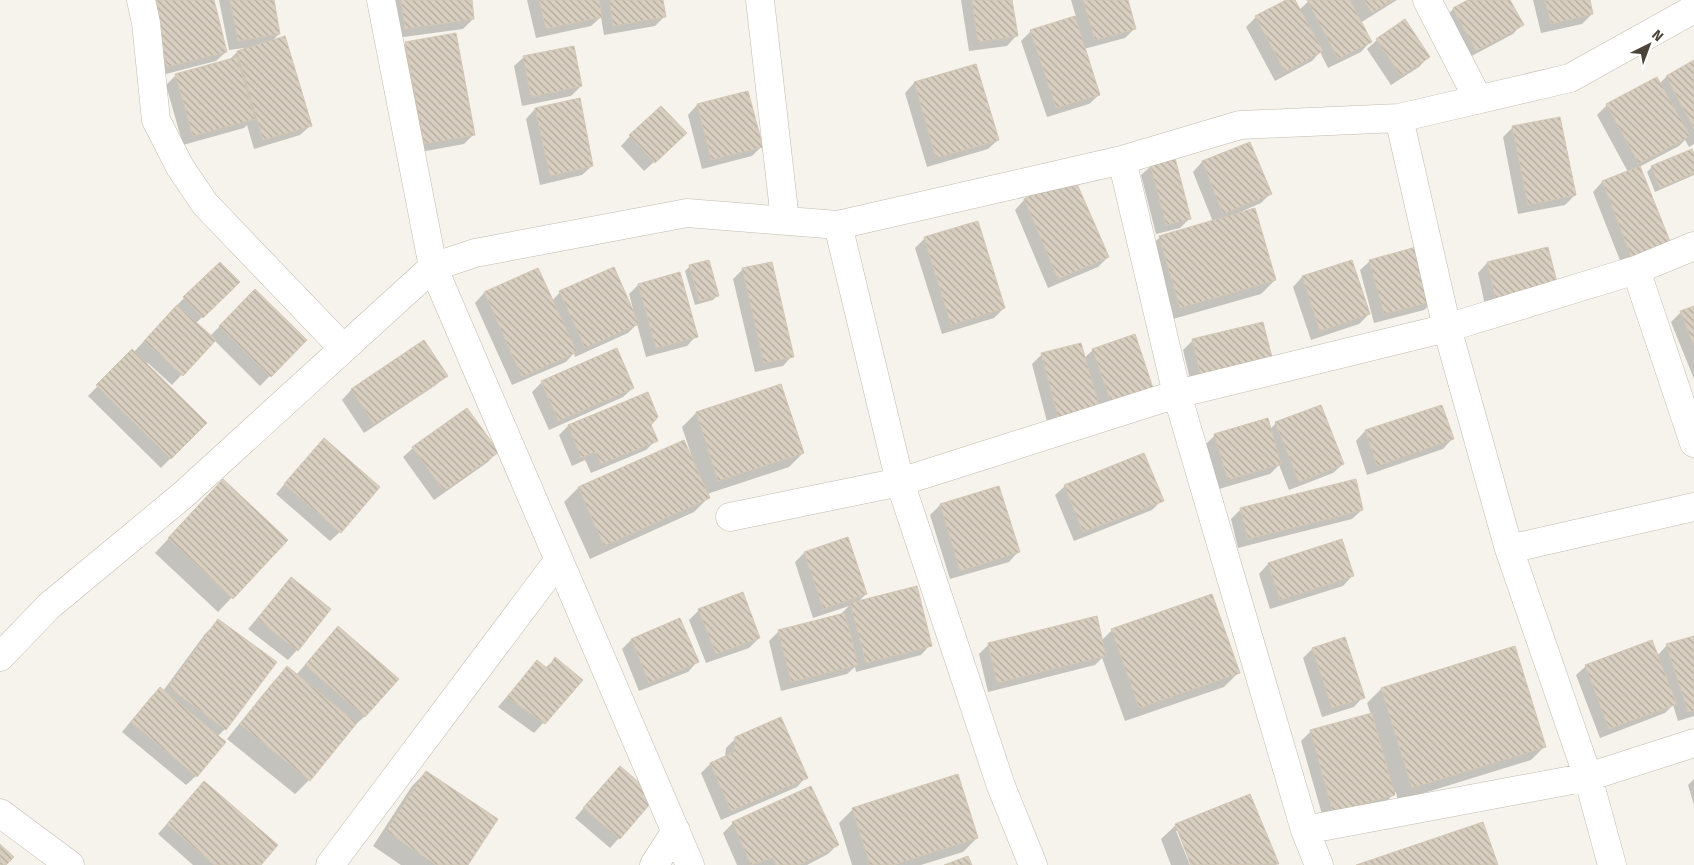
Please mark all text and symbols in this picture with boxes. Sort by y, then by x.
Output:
north arrow [1624,20,1674,70]
text: N [1648,26,1667,45]

